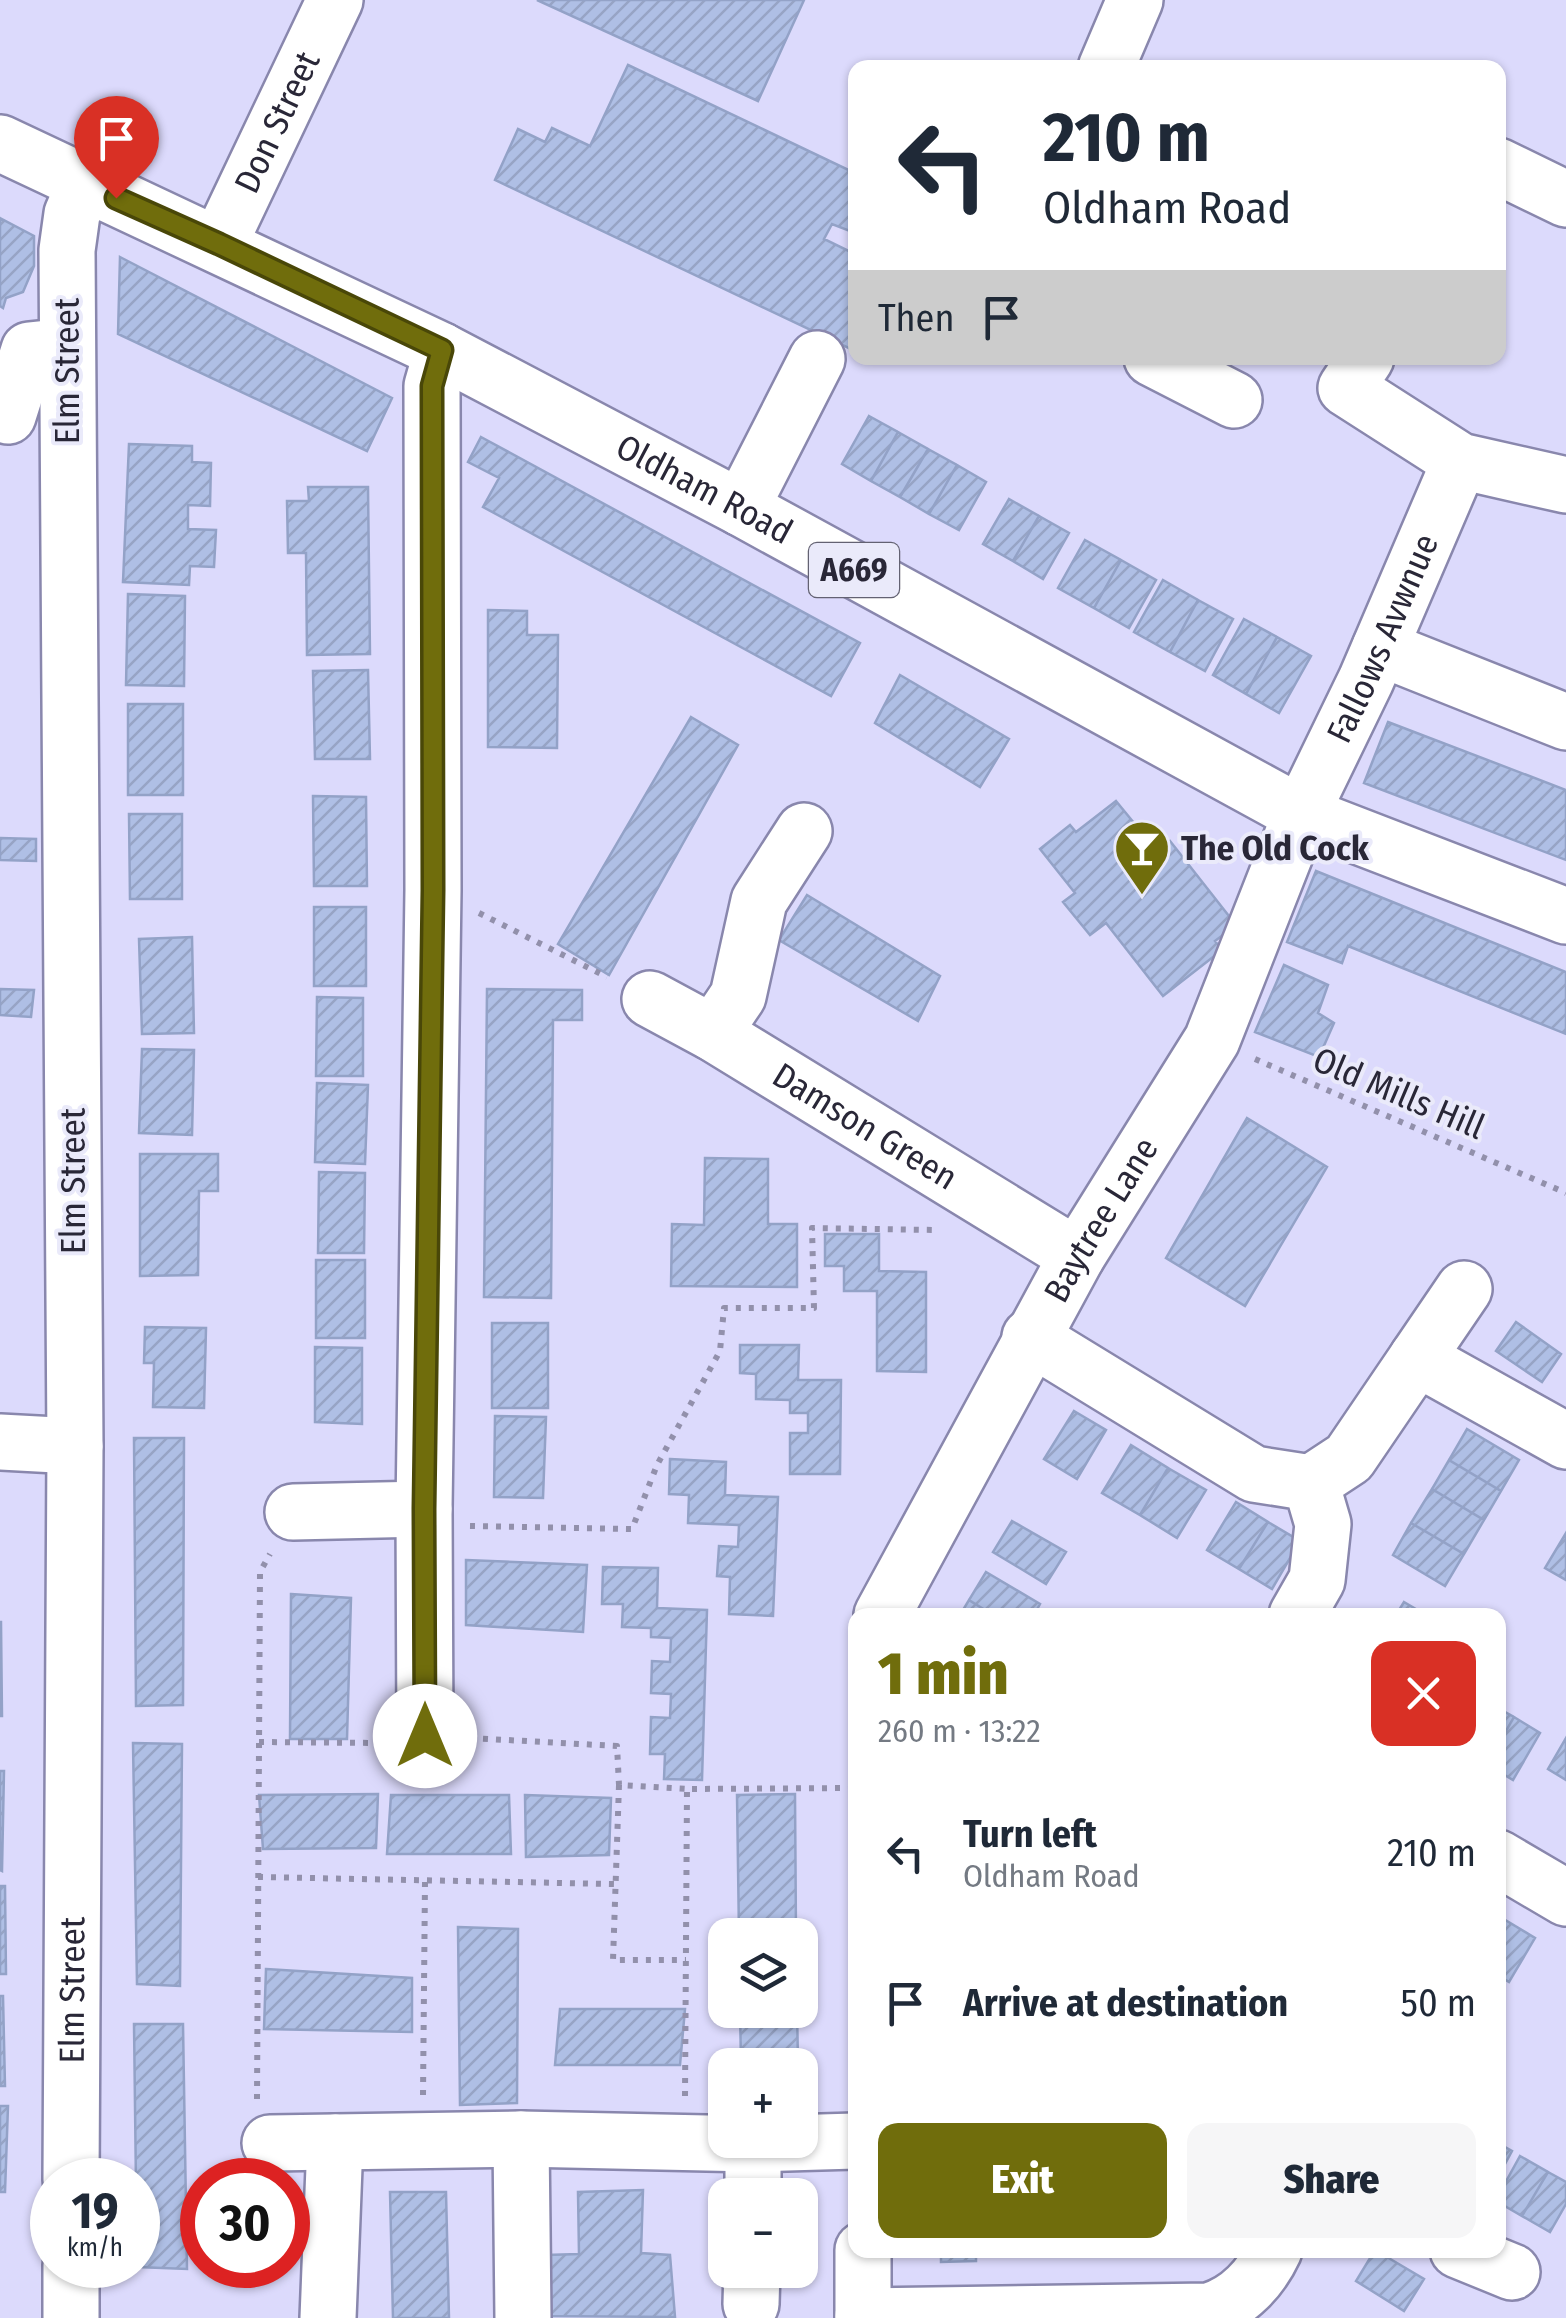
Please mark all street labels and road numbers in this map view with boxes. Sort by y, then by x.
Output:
street label: Don Street [225,44,329,200]
street label: Elm Street [46,297,88,444]
street label: Oldham Road [609,425,800,553]
street label: Fallows Avwnue [1318,528,1447,749]
road number: A669 [809,543,899,597]
street label: Old Mills Hill [1307,1038,1491,1148]
street label: Damson Green [765,1054,965,1199]
street label: Elm Street [52,1107,94,1254]
street label: Baytree Lane [1035,1130,1167,1309]
street label: Elm Street [51,1916,93,2063]

